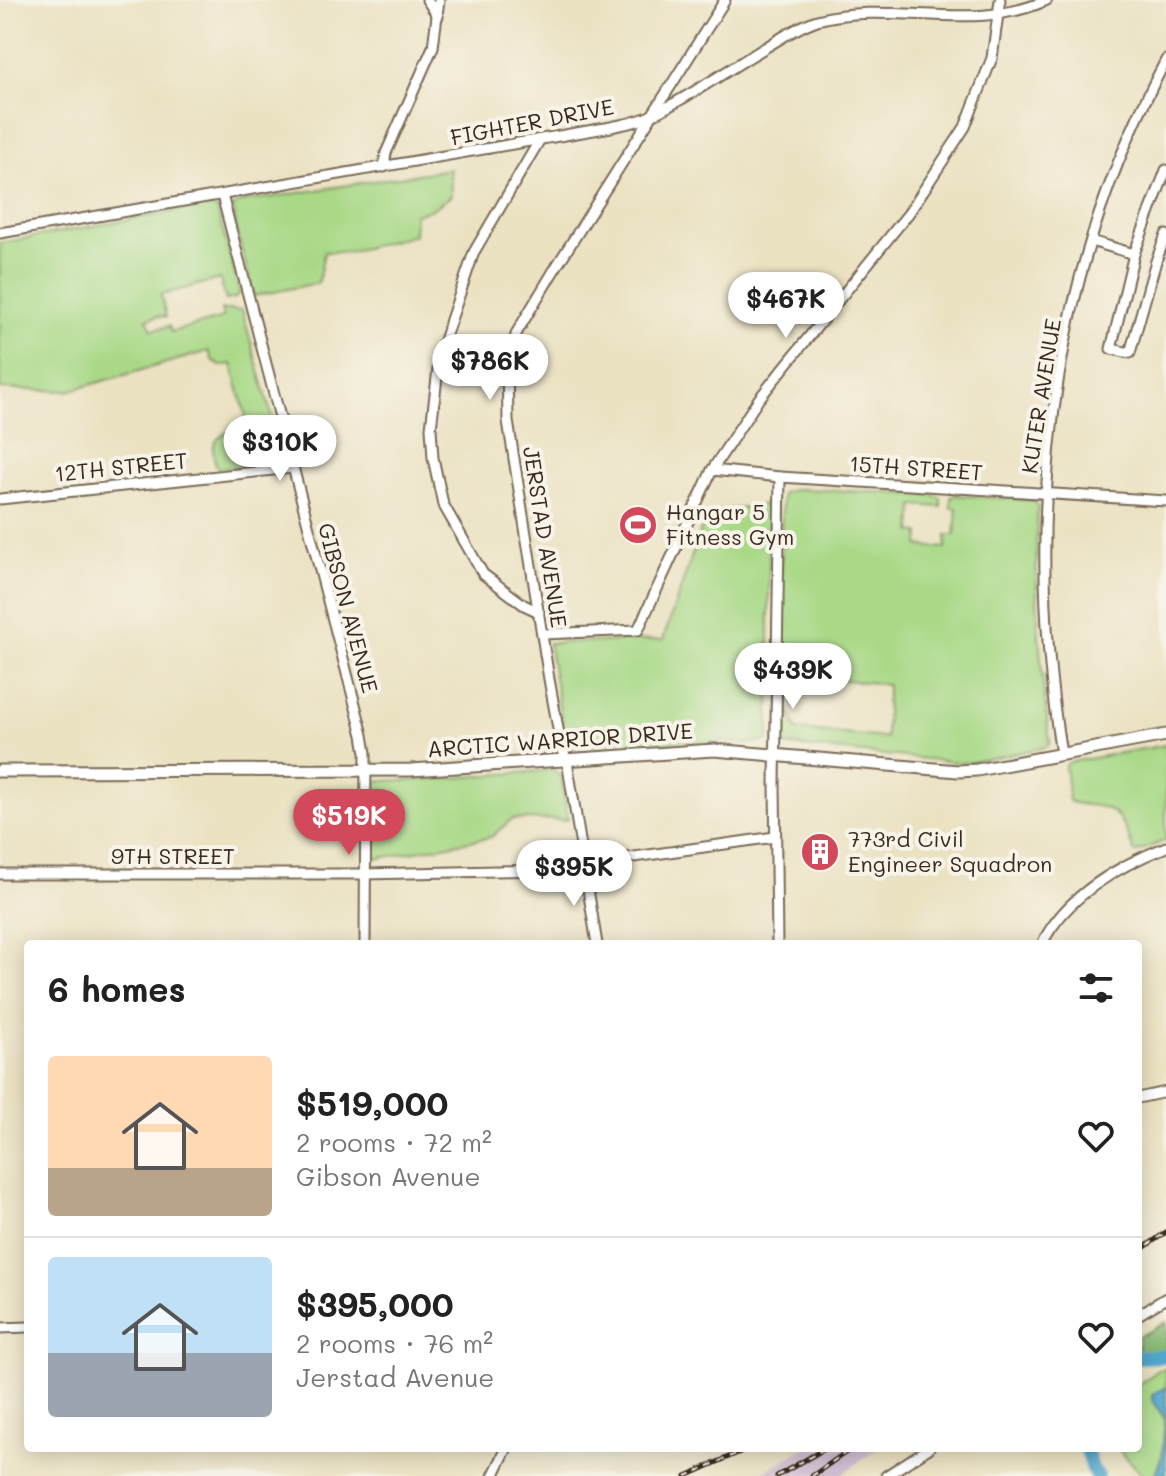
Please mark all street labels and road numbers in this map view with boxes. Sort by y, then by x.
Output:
street label: FIGHTER DRIVE [448,91,616,152]
street label: KUTER AVENUE [1014,316,1067,475]
street label: JERSTAD AVENUE [517,444,574,630]
street label: 12TH STREET [53,445,189,488]
street label: 15TH STREET [848,448,984,487]
street label: GIBSON AVENUE [312,520,385,696]
street label: ARCTIC WARRIOR DRIVE [426,716,694,763]
street label: 9TH STREET [111,841,235,870]

